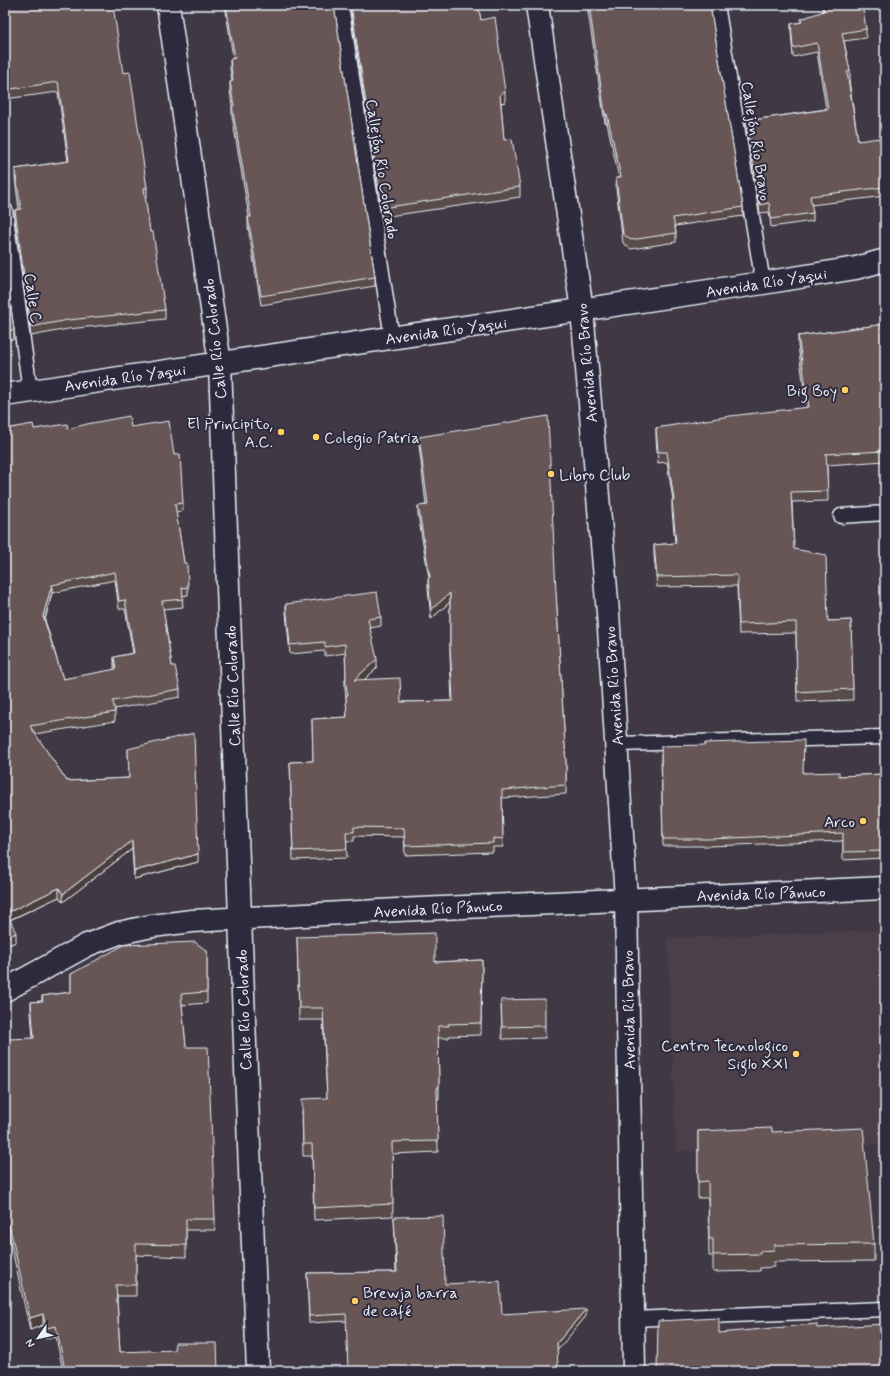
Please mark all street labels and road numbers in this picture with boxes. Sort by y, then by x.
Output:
street label: Callejón Río Bravo [736,80,775,203]
street label: Callejón Río Colorado [360,98,403,241]
street label: Avenida Río Yaqui [704,263,829,303]
street label: Calle C [19,272,46,324]
street label: Calle Río Colorado [199,278,232,400]
street label: Avenida Río Bravo [572,302,603,423]
street label: Avenida Río Yaqui [384,313,509,350]
street label: Avenida Río Yaqui [63,360,188,397]
street label: Calle Río Colorado [221,625,246,747]
street label: Avenida Río Bravo [600,625,629,746]
street label: Avenida Río Pánuco [696,882,826,907]
street label: Avenida Río Pánuco [373,896,503,923]
street label: Calle Río Colorado [232,949,257,1071]
street label: Avenida Río Bravo [618,950,641,1070]

